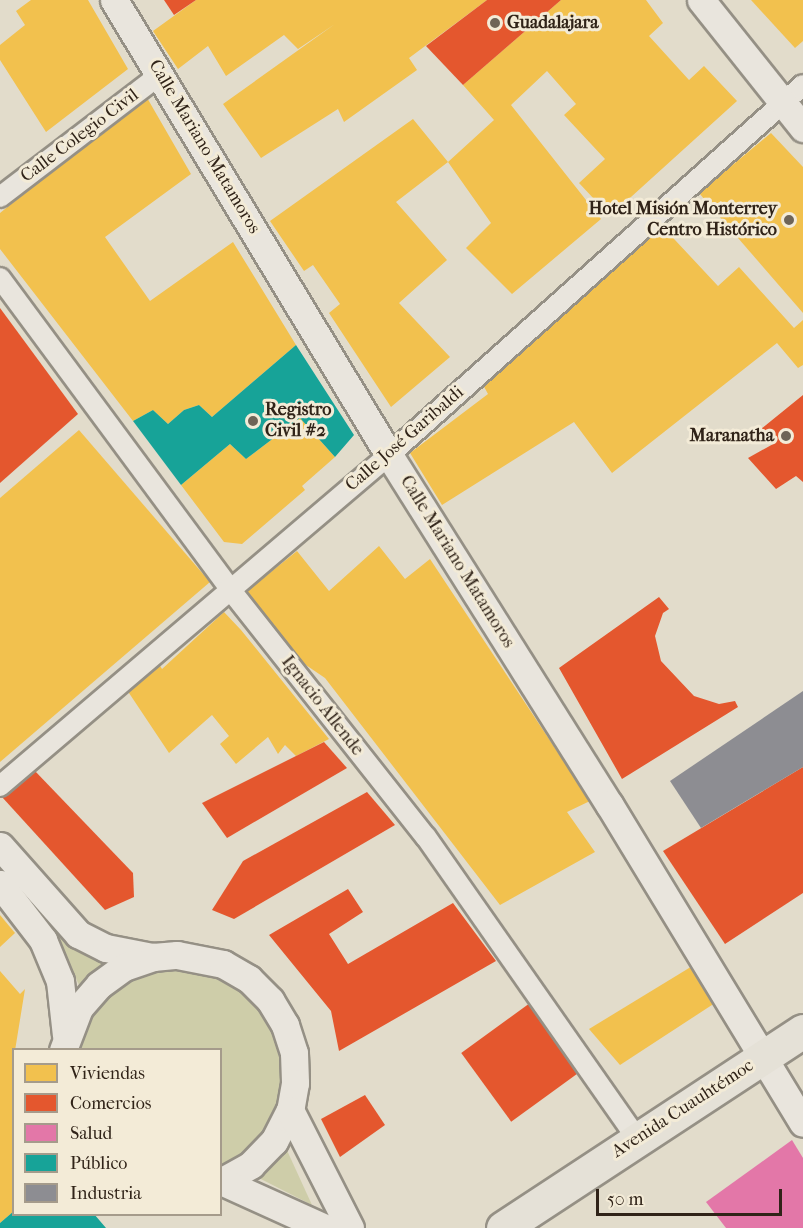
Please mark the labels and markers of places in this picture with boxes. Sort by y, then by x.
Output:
place label: Guadalajara [507,12,599,34]
marker: Guadalajara [488,16,502,30]
place label: Hotel Misión Monterrey Centro Histórico [589,199,777,242]
marker: Hotel Misión Monterrey Centro Histórico [782,213,796,227]
place label: Registro Civil #2 [265,400,331,442]
marker: Registro Civil #2 [246,414,260,428]
place label: Maranatha [690,425,774,447]
marker: Maranatha [779,429,793,443]

